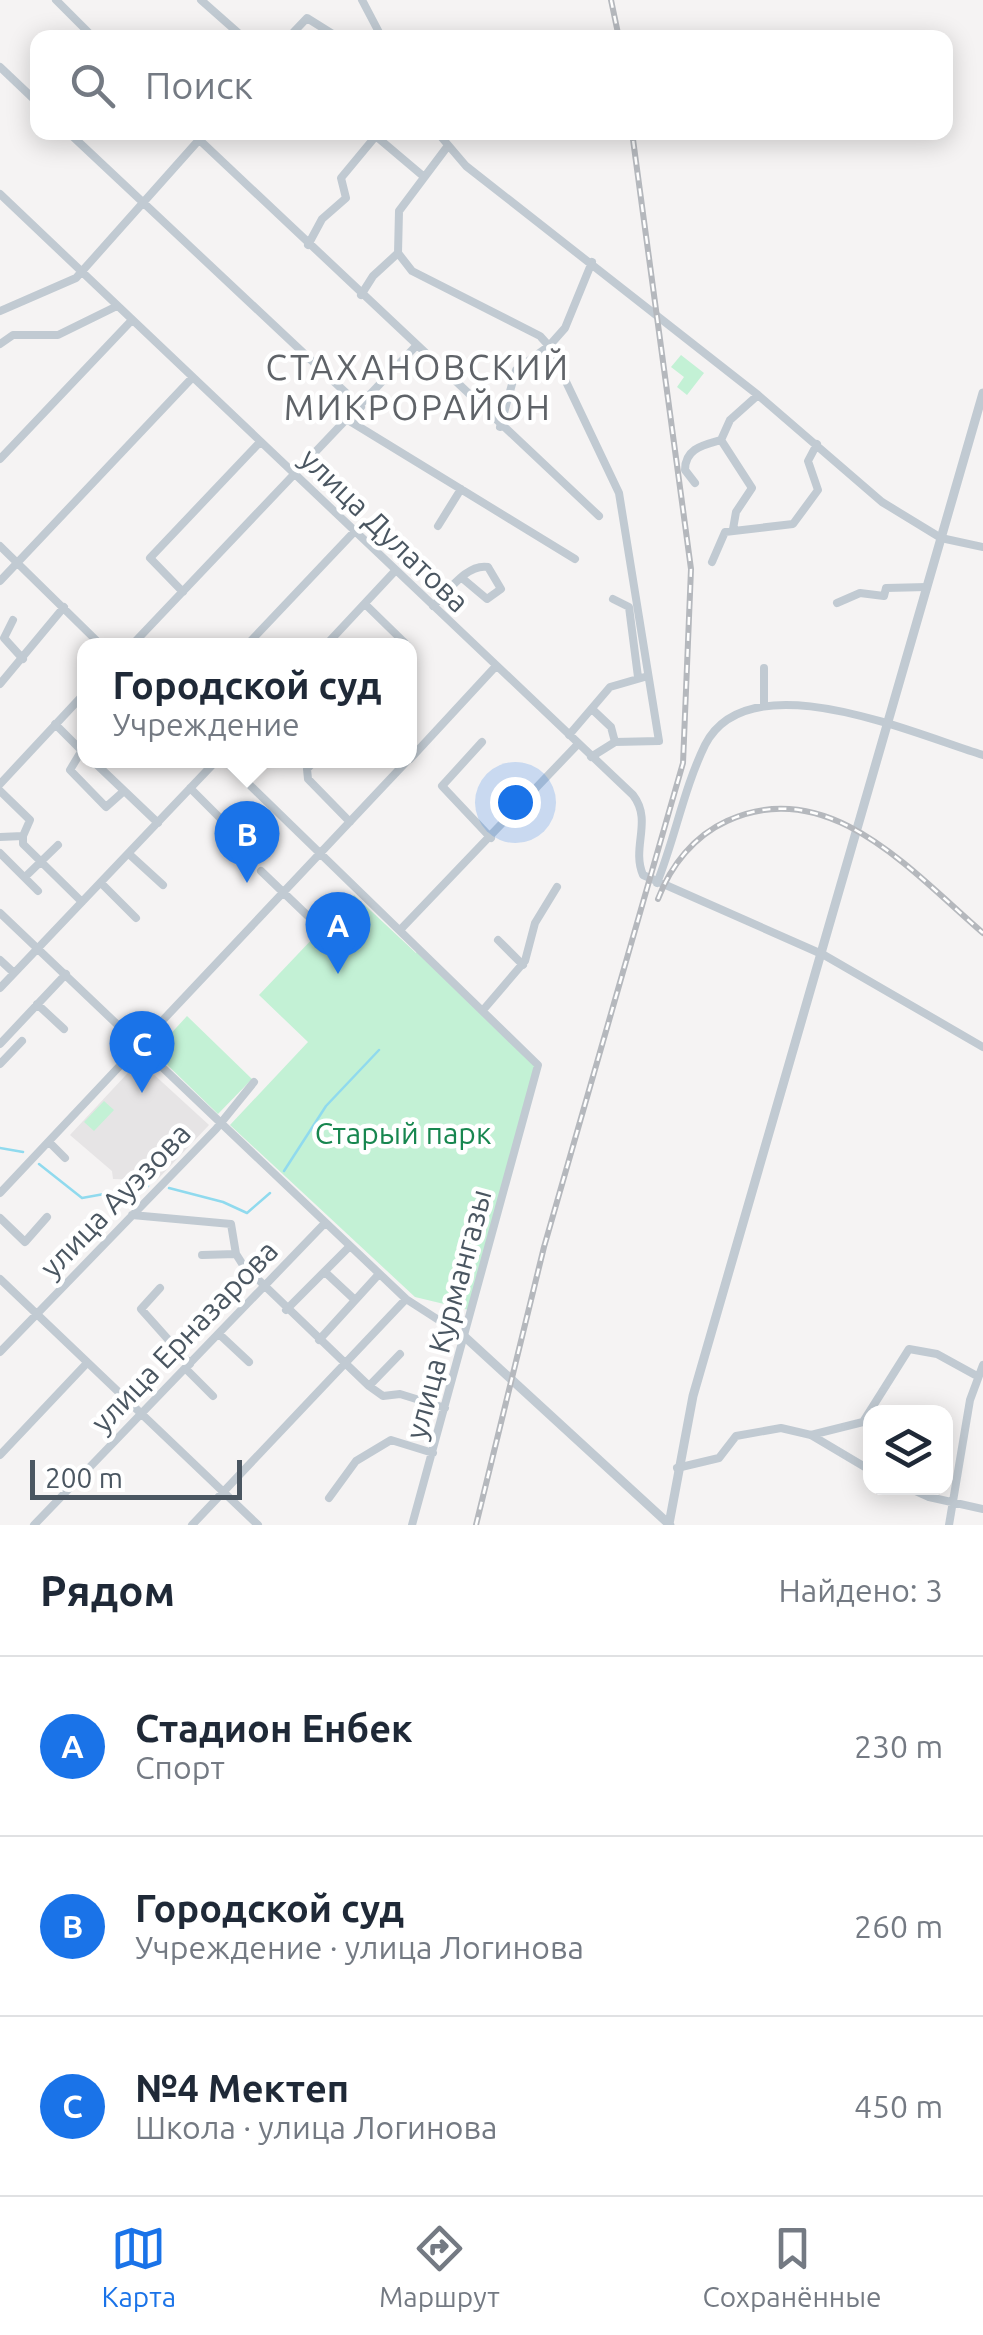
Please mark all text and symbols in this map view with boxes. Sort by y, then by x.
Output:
search box [30,30,953,140]
icon: search [65,58,120,113]
text: Поиск [145,64,253,106]
district label: СТАХАНОВСКИЙ МИКРОРАЙОН [266,347,571,427]
street label: улица Дулатова [294,441,476,619]
popup [77,638,417,768]
text: Городской суд [112,664,382,706]
text: Учреждение [112,706,300,742]
your location [490,777,541,828]
pin: B [214,800,280,883]
pin: A [306,892,370,974]
pin: C [110,1010,174,1093]
street label: улица Ауэзова [33,1116,197,1284]
park label: Старый парк [315,1116,491,1150]
street label: улица Курмангазы [398,1185,498,1443]
street label: улица Ерназарова [84,1233,284,1439]
map controls [863,1405,953,1495]
button: layers [863,1405,953,1495]
scale bar [30,1455,242,1500]
text: 200 m [45,1462,123,1493]
text: Рядом [40,1567,175,1614]
text: Найдено: 3 [778,1572,943,1608]
text: Стадион Енбек [135,1707,413,1749]
text: A [61,1728,84,1764]
text: 230 m [854,1728,943,1764]
text: Спорт [135,1749,225,1785]
text: Городской суд [135,1887,404,1929]
text: B [62,1908,83,1944]
text: 260 m [854,1908,943,1944]
text: Учреждение · улица Логинова [135,1929,584,1965]
text: №4 Мектеп [135,2067,349,2109]
text: C [62,2088,83,2124]
text: 450 m [854,2088,943,2124]
text: Школа · улица Логинова [135,2109,498,2145]
tab: Карта [101,2221,176,2312]
tab: Маршрут [379,2221,500,2312]
tab: Сохранённые [703,2221,882,2312]

